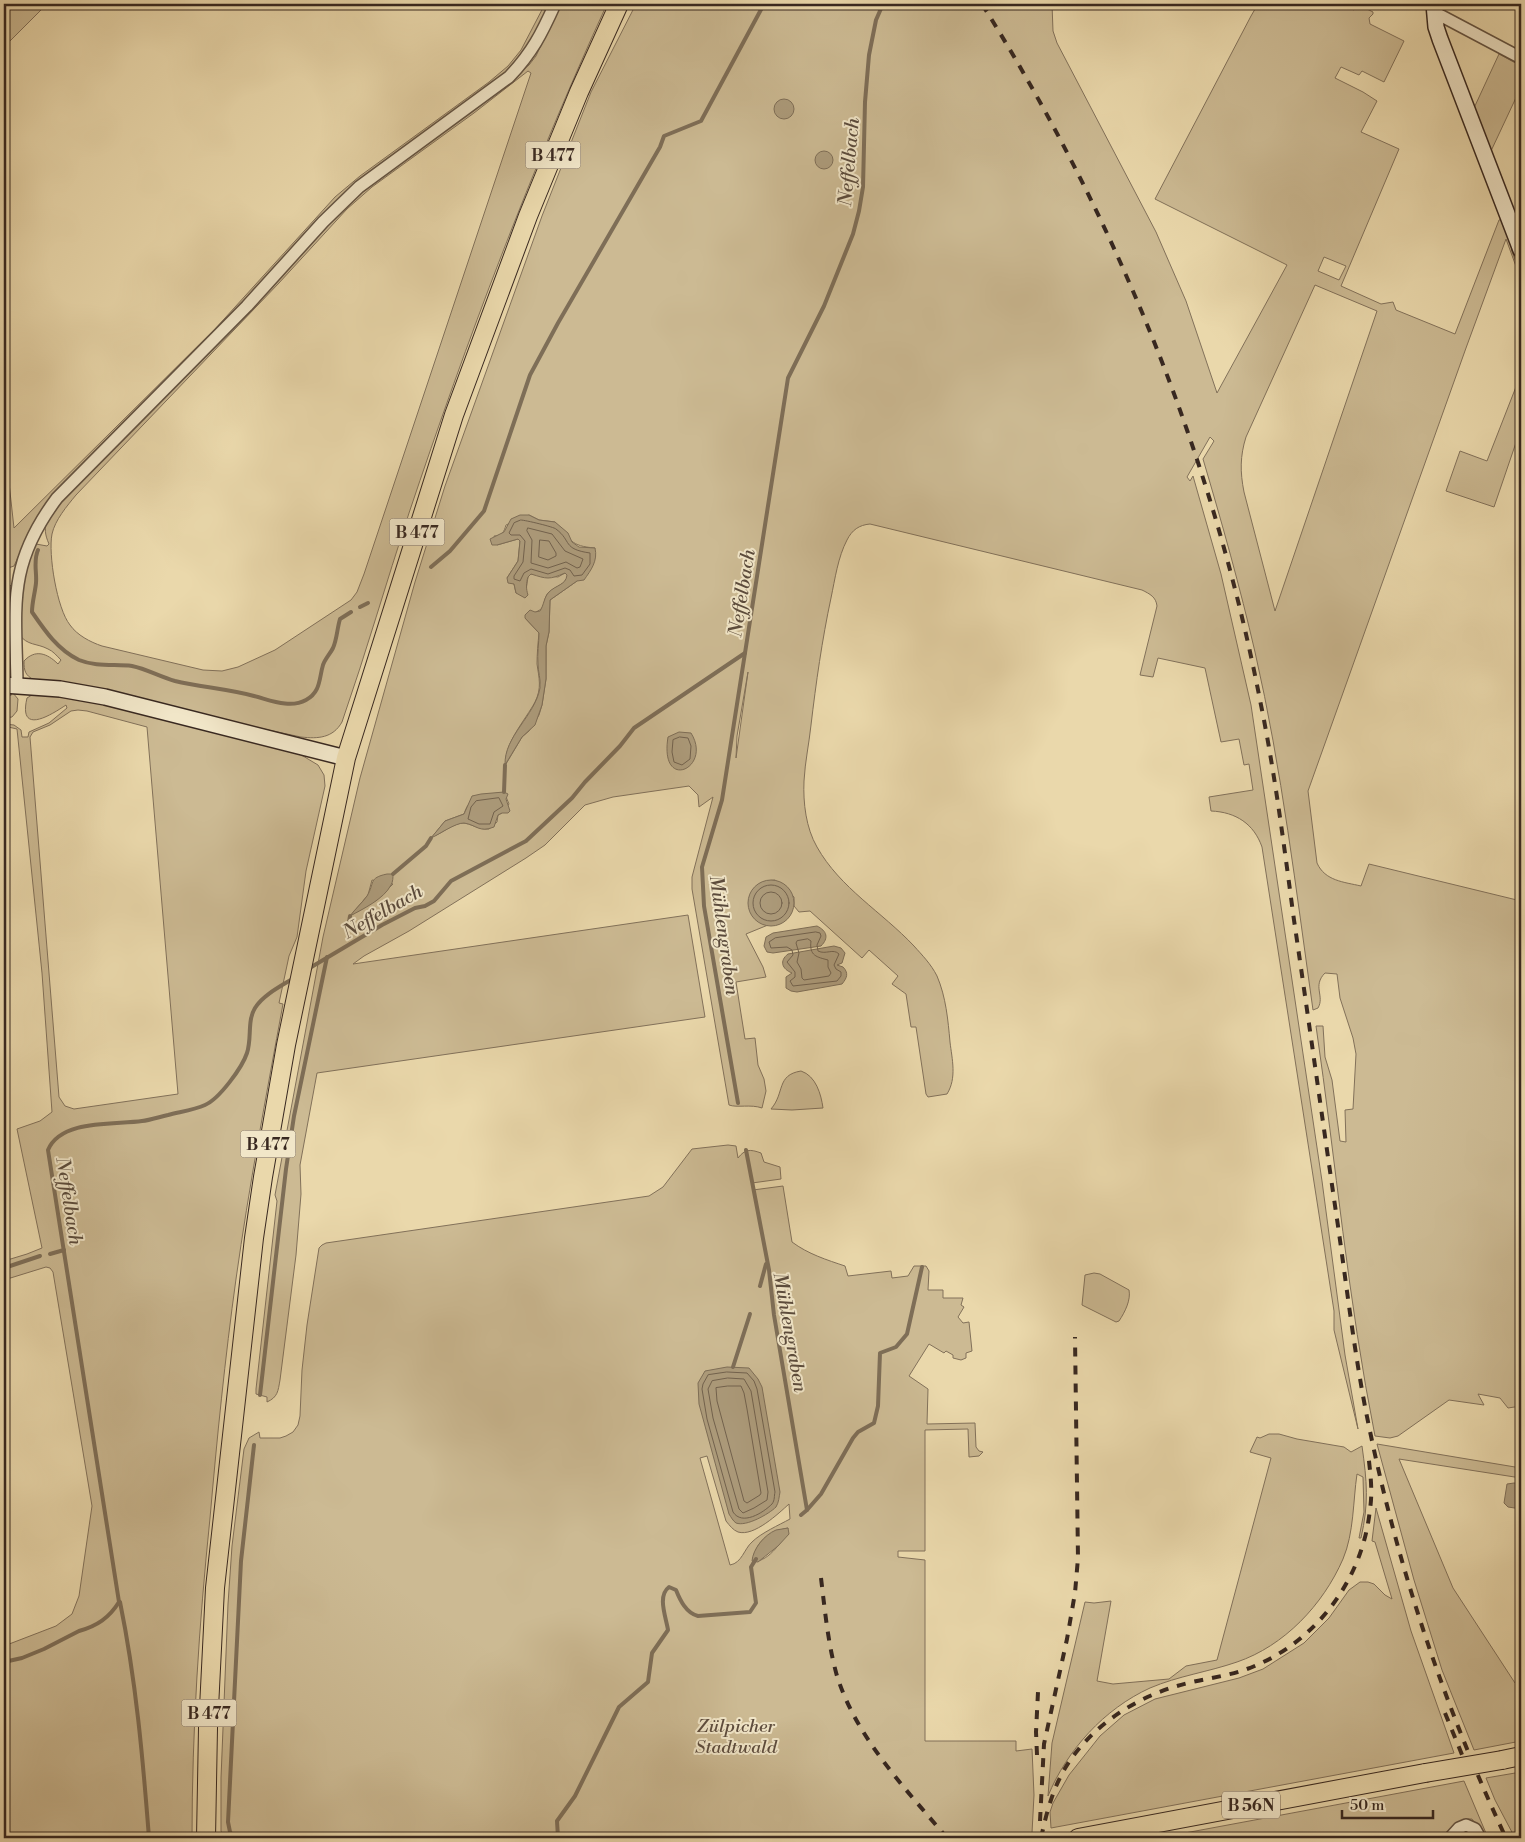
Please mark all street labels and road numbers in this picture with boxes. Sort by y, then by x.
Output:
road number: B 477 [526,142,580,168]
road number: B 477 [390,518,444,546]
road number: B 477 [240,1130,296,1158]
road number: B 477 [182,1700,236,1726]
road number: B 56N [1222,1792,1280,1818]

